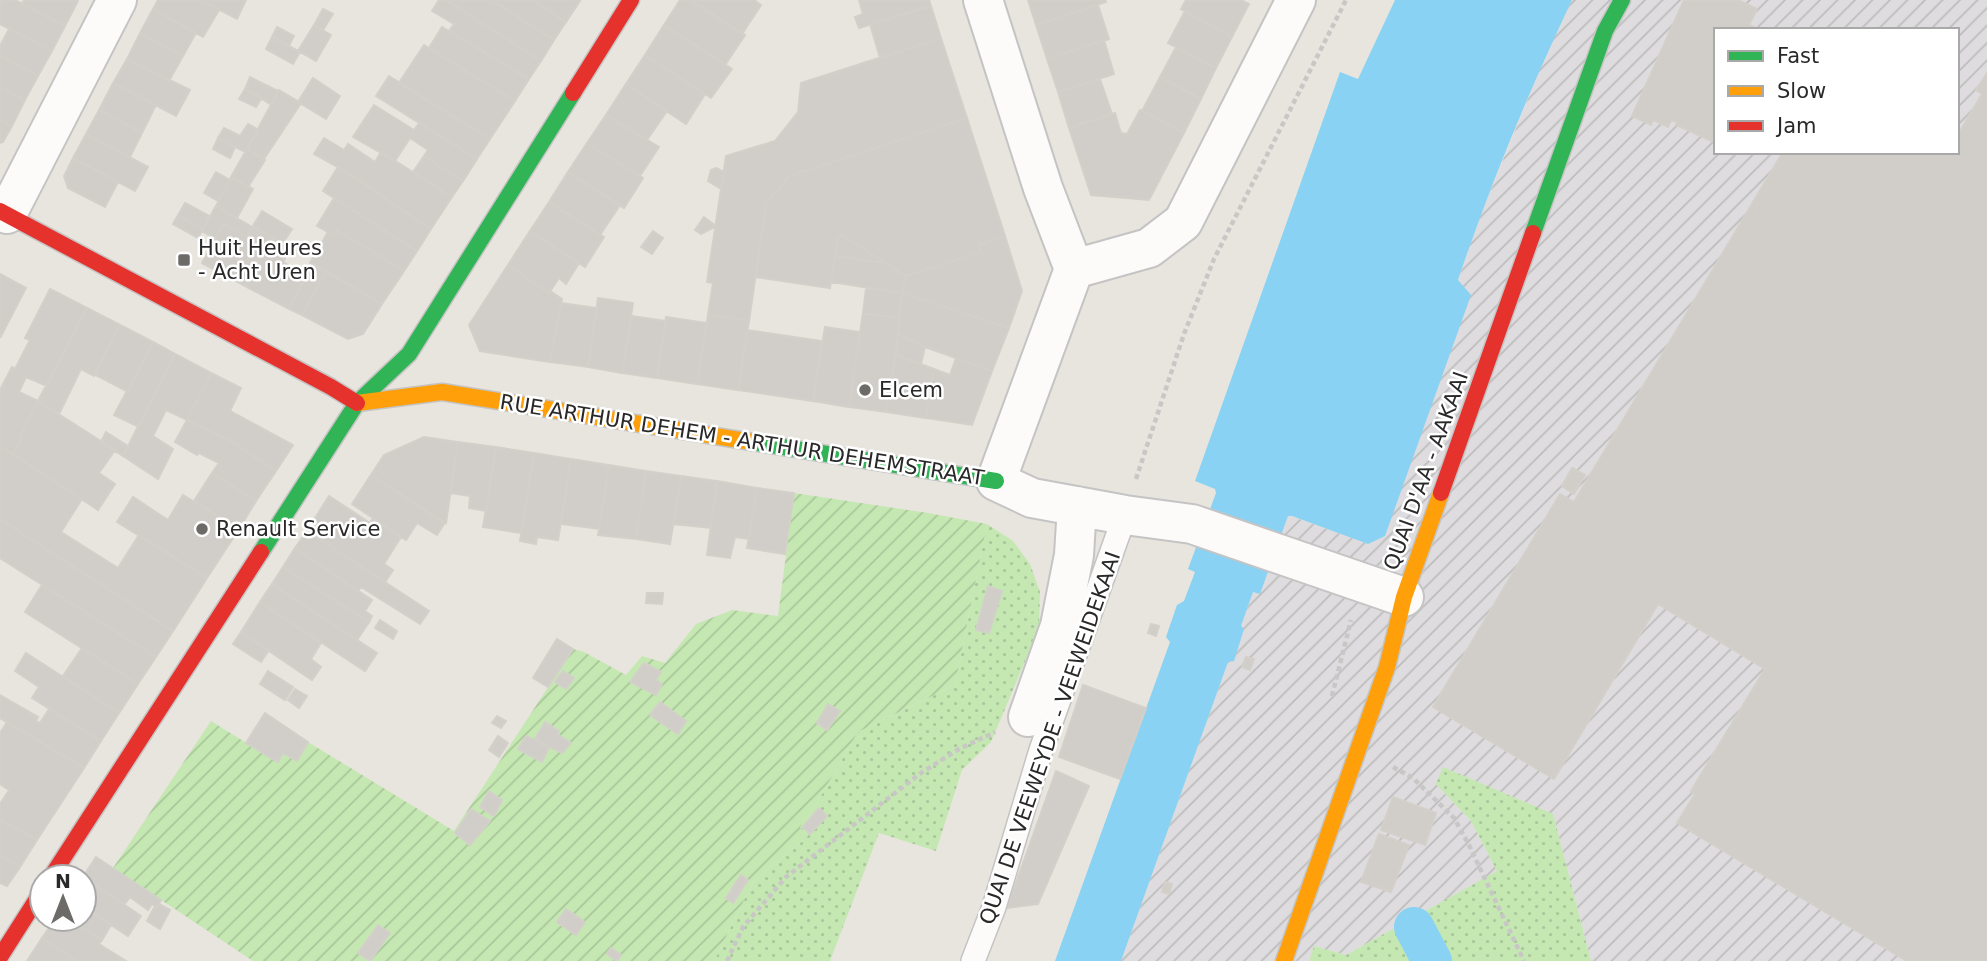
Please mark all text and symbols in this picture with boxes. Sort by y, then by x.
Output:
legend [1714,28,1959,154]
text: Fast [1777,44,1819,68]
text: Slow [1777,79,1826,103]
text: Jam [1775,114,1817,138]
place label: Huit Heures - Acht Uren [198,236,322,284]
marker: Huit Heures - Acht Uren [176,252,192,268]
street label: QUAI D'AA - AAKAAI [1379,368,1473,574]
place label: Elcem [879,378,943,402]
marker: Elcem [857,382,873,398]
street label: RUE ARTHUR DEHEM - ARTHUR DEHEMSTRAAT [498,390,986,490]
place label: Renault Service [216,517,380,541]
marker: Renault Service [194,521,210,537]
street label: QUAI DE VEEWEYDE - VEEWEIDEKAAI [975,548,1125,928]
north arrow [28,863,98,933]
text: N [55,870,71,892]

